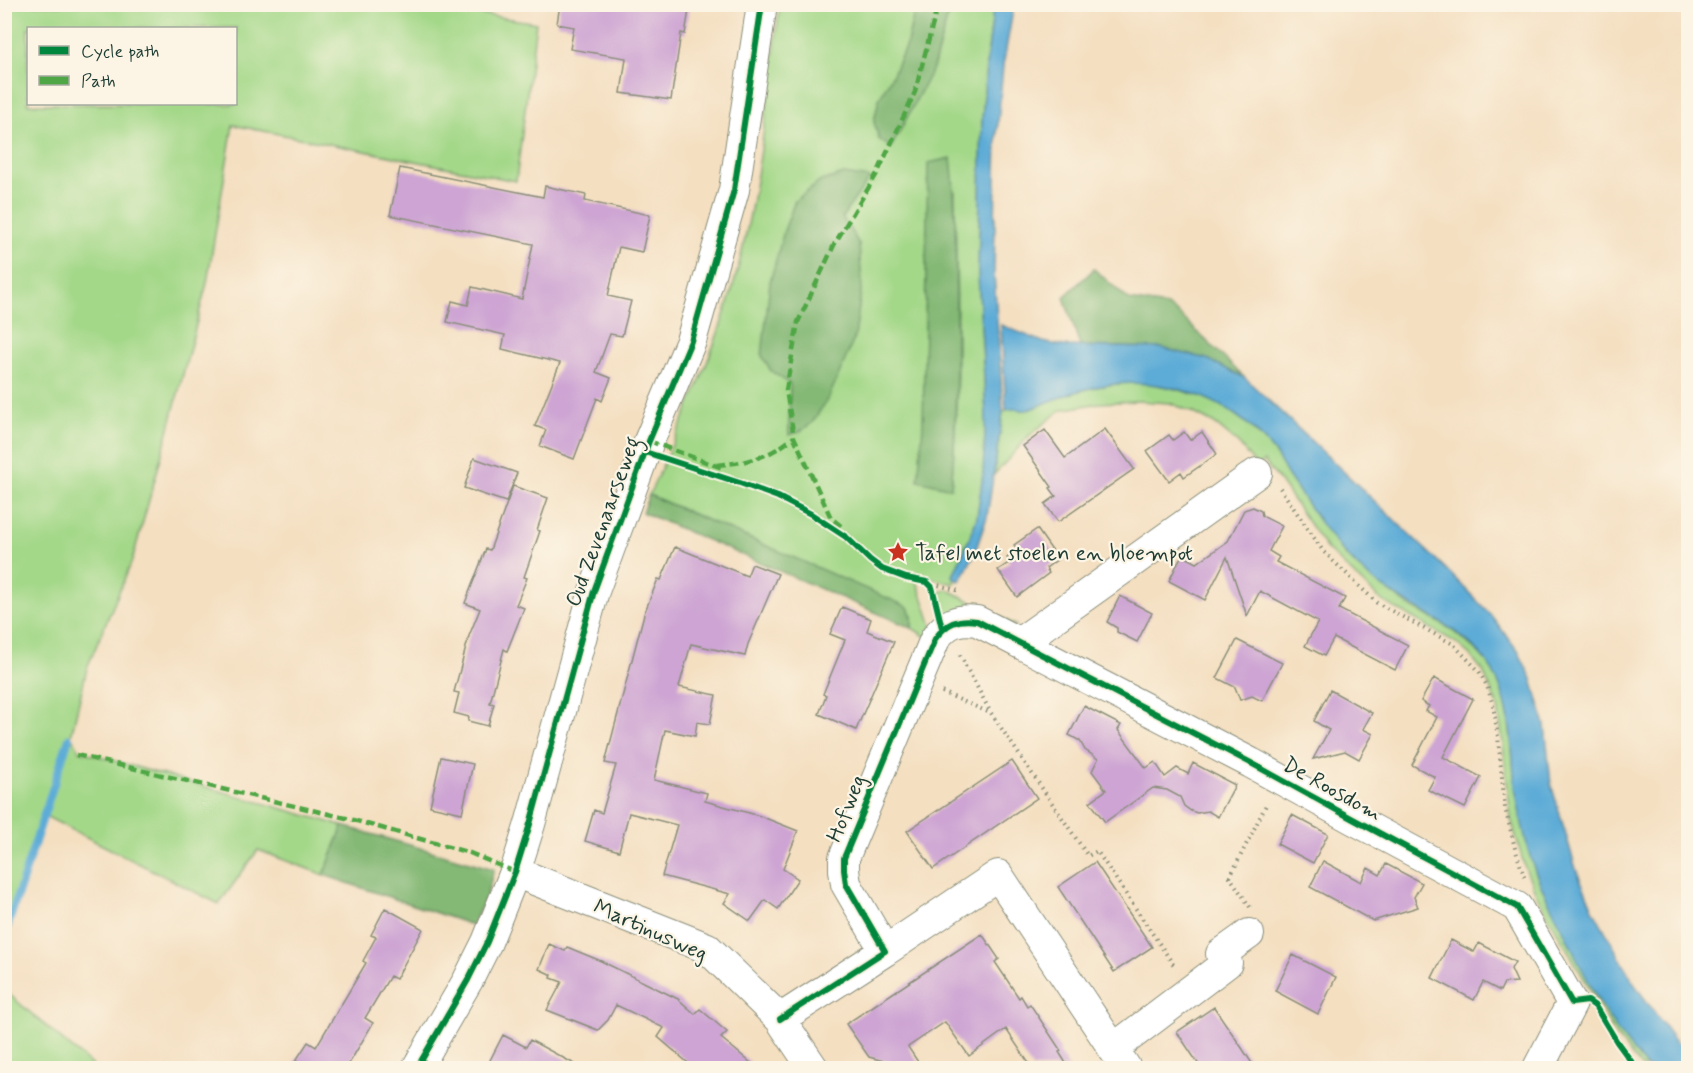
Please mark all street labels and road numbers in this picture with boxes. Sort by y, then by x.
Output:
street label: Oud Zevenaarseweg [560,433,651,612]
street label: De Roosdom [1277,751,1387,828]
street label: Hofweg [821,771,874,847]
street label: Martinusweg [588,893,712,969]

